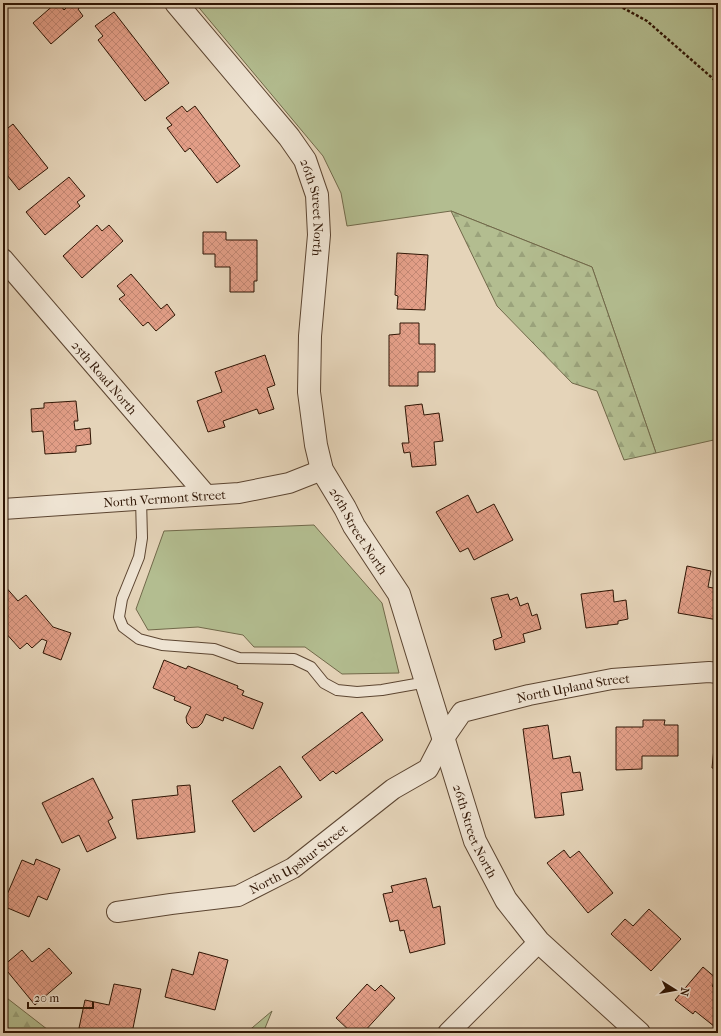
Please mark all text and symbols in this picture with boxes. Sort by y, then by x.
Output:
street label: 26th Street North [298,157,327,258]
street label: 25th Road North [69,337,141,418]
street label: 26th Street North [327,484,392,578]
street label: North Vermont Street [103,486,227,510]
street label: North Upland Street [515,670,631,705]
street label: 26th Street North [450,782,501,881]
street label: North Upshur Street [246,820,351,897]
north arrow [655,970,695,1010]
scale bar [28,984,93,1010]
text: N [677,986,692,998]
text: 20 m [34,991,59,1005]

